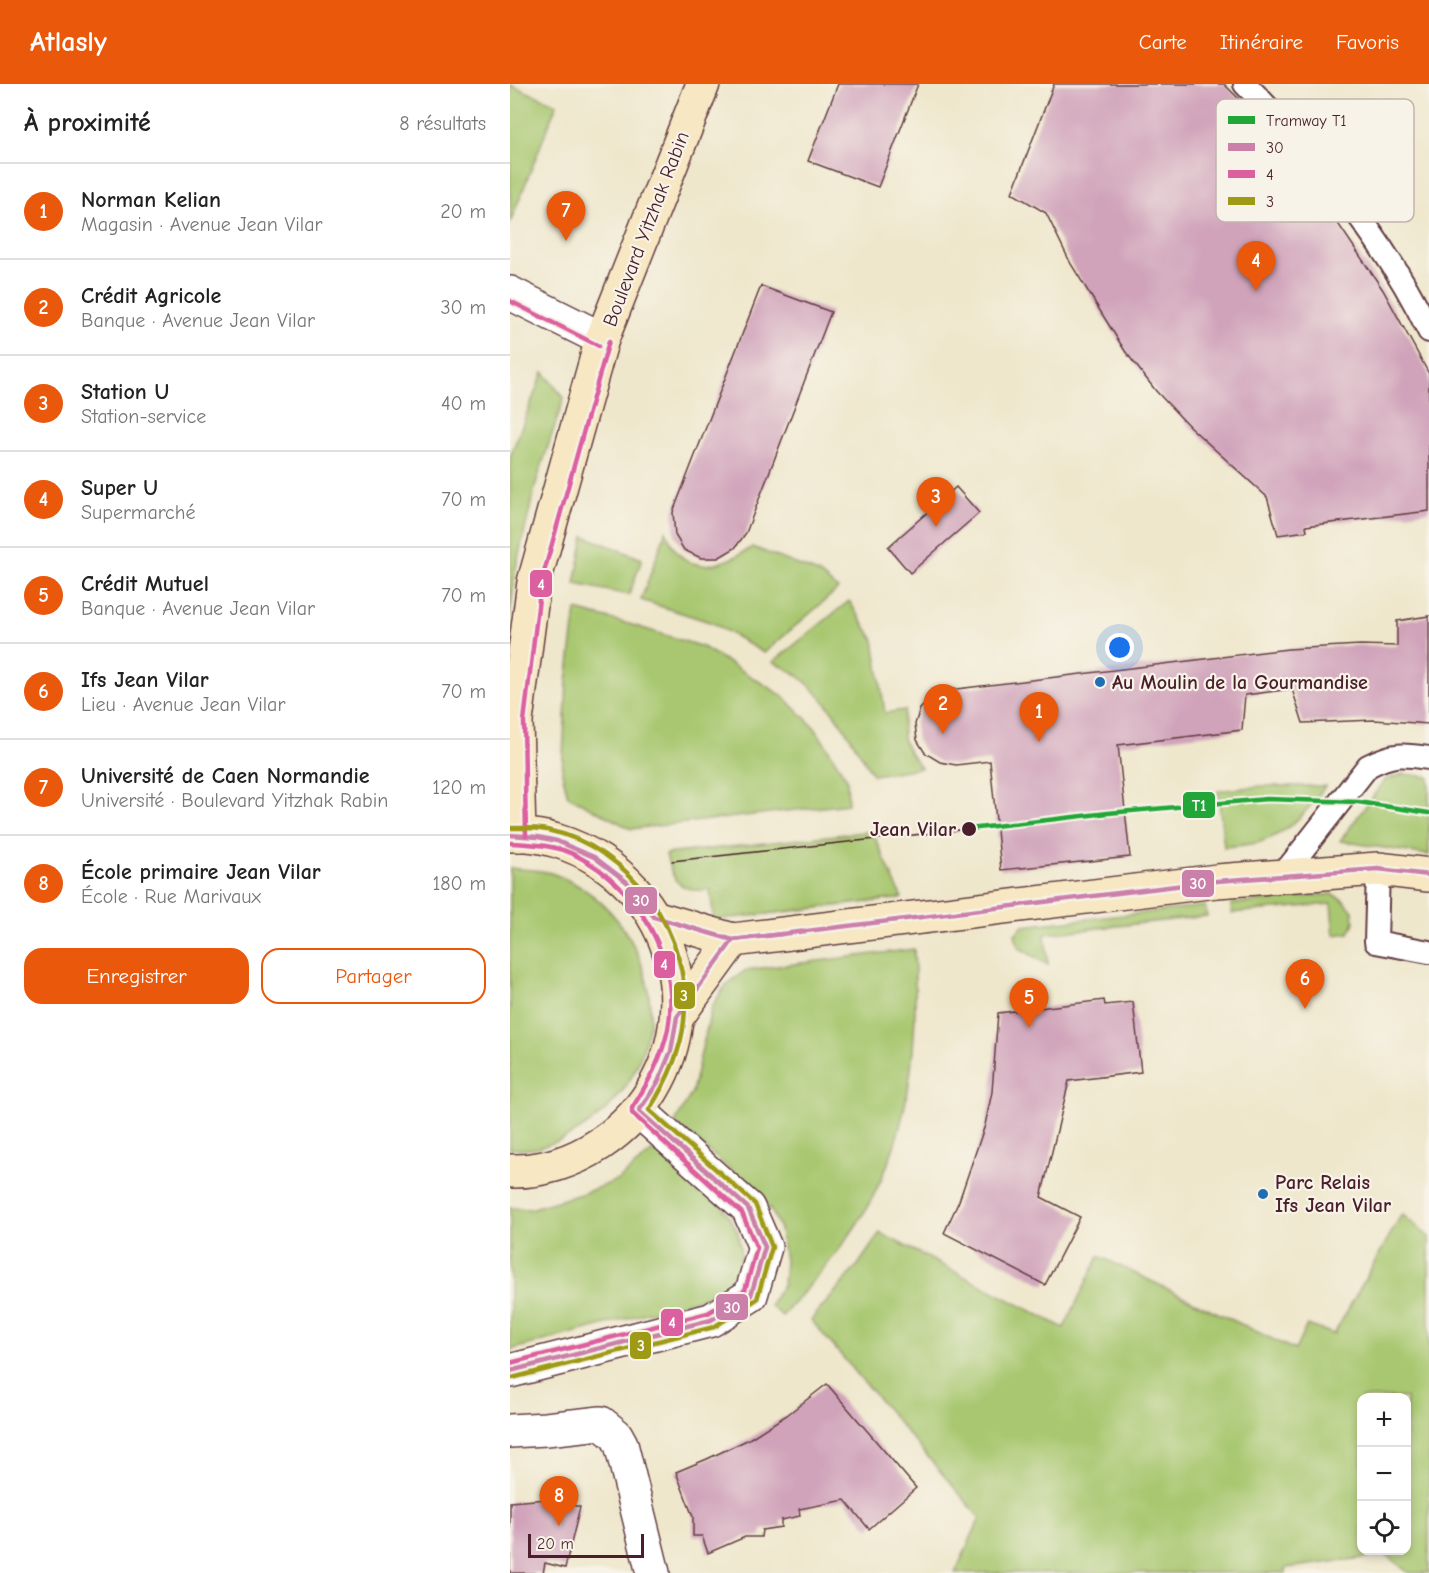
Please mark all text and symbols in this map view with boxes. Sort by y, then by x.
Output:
text: Atlasly [30,26,107,58]
text: Carte [1139,30,1187,54]
text: Itinéraire [1220,30,1303,54]
text: Favoris [1336,30,1399,54]
legend [1216,99,1414,222]
text: À proximité [24,108,151,138]
text: 8 résultats [399,112,486,135]
text: Tramway T1 [1266,112,1347,130]
street label: Boulevard Yitzhak Rabin [598,128,694,330]
text: 30 [1266,139,1284,157]
text: 4 [1266,166,1274,184]
text: Norman Kelian [81,187,221,213]
pin: 7 [546,192,586,241]
text: 3 [1266,193,1274,211]
text: 1 [40,200,47,223]
text: 20 m [440,200,486,223]
text: Magasin · Avenue Jean Vilar [81,213,323,236]
pin: 4 [1236,242,1276,291]
text: Crédit Agricole [81,283,221,309]
text: 2 [39,296,48,319]
text: 30 m [440,296,486,319]
text: Banque · Avenue Jean Vilar [81,309,315,332]
text: Station U [81,379,169,405]
text: 3 [39,392,48,415]
text: 40 m [441,392,486,415]
text: Station-service [81,405,206,428]
text: Super U [81,475,158,501]
pin: 3 [916,478,956,527]
text: 4 [39,488,48,511]
text: 70 m [441,488,486,511]
text: Supermarché [81,501,195,524]
line badge: 4 [529,569,553,598]
text: Crédit Mutuel [81,571,209,597]
text: 4 [537,576,545,594]
text: 5 [38,584,49,607]
text: 70 m [441,584,486,607]
text: Banque · Avenue Jean Vilar [81,597,315,620]
your location [1105,633,1134,662]
text: Ifs Jean Vilar [81,667,209,693]
place label: Au Moulin de la Gourmandise [1112,671,1368,694]
marker: Au Moulin de la Gourmandise [1093,675,1107,689]
text: 6 [38,680,49,703]
text: 70 m [441,680,486,703]
pin: 2 [924,684,962,734]
pin: 1 [1020,692,1058,742]
text: Lieu · Avenue Jean Vilar [81,693,285,716]
text: Université de Caen Normandie [81,763,370,789]
text: 7 [39,776,48,799]
text: 120 m [432,776,486,799]
text: Université · Boulevard Yitzhak Rabin [81,789,388,812]
line badge: T1 [1182,791,1216,819]
text: T1 [1192,797,1206,815]
place label: Jean Vilar [870,818,956,841]
marker: Jean Vilar [960,820,978,838]
text: École primaire Jean Vilar [81,859,321,885]
line badge: 30 [1181,869,1215,898]
text: 8 [38,872,49,895]
text: 180 m [432,872,486,895]
text: 30 [1189,875,1207,893]
text: École · Rue Marivaux [81,885,261,908]
line badge: 30 [624,886,658,915]
text: 30 [632,892,650,910]
button: Enregistrer [24,948,249,1004]
button: Partager [261,948,486,1004]
line badge: 4 [653,950,676,979]
text: 4 [660,956,668,974]
pin: 6 [1286,960,1324,1009]
pin: 5 [1010,978,1048,1028]
line badge: 3 [673,981,696,1010]
text: 3 [680,987,688,1005]
place label: Parc Relais Ifs Jean Vilar [1275,1171,1391,1217]
marker: Parc Relais Ifs Jean Vilar [1256,1187,1270,1201]
line badge: 30 [715,1293,749,1321]
text: 30 [723,1299,741,1317]
line badge: 4 [660,1308,684,1337]
text: 4 [668,1314,676,1332]
line badge: 3 [629,1331,652,1360]
text: 3 [637,1337,645,1355]
map controls [1357,1393,1411,1555]
button: + [1357,1393,1411,1447]
button: − [1357,1447,1411,1501]
pin: 8 [539,1476,578,1526]
button: locate [1357,1501,1411,1555]
scale bar [528,1531,644,1558]
text: 20 m [537,1535,574,1553]

